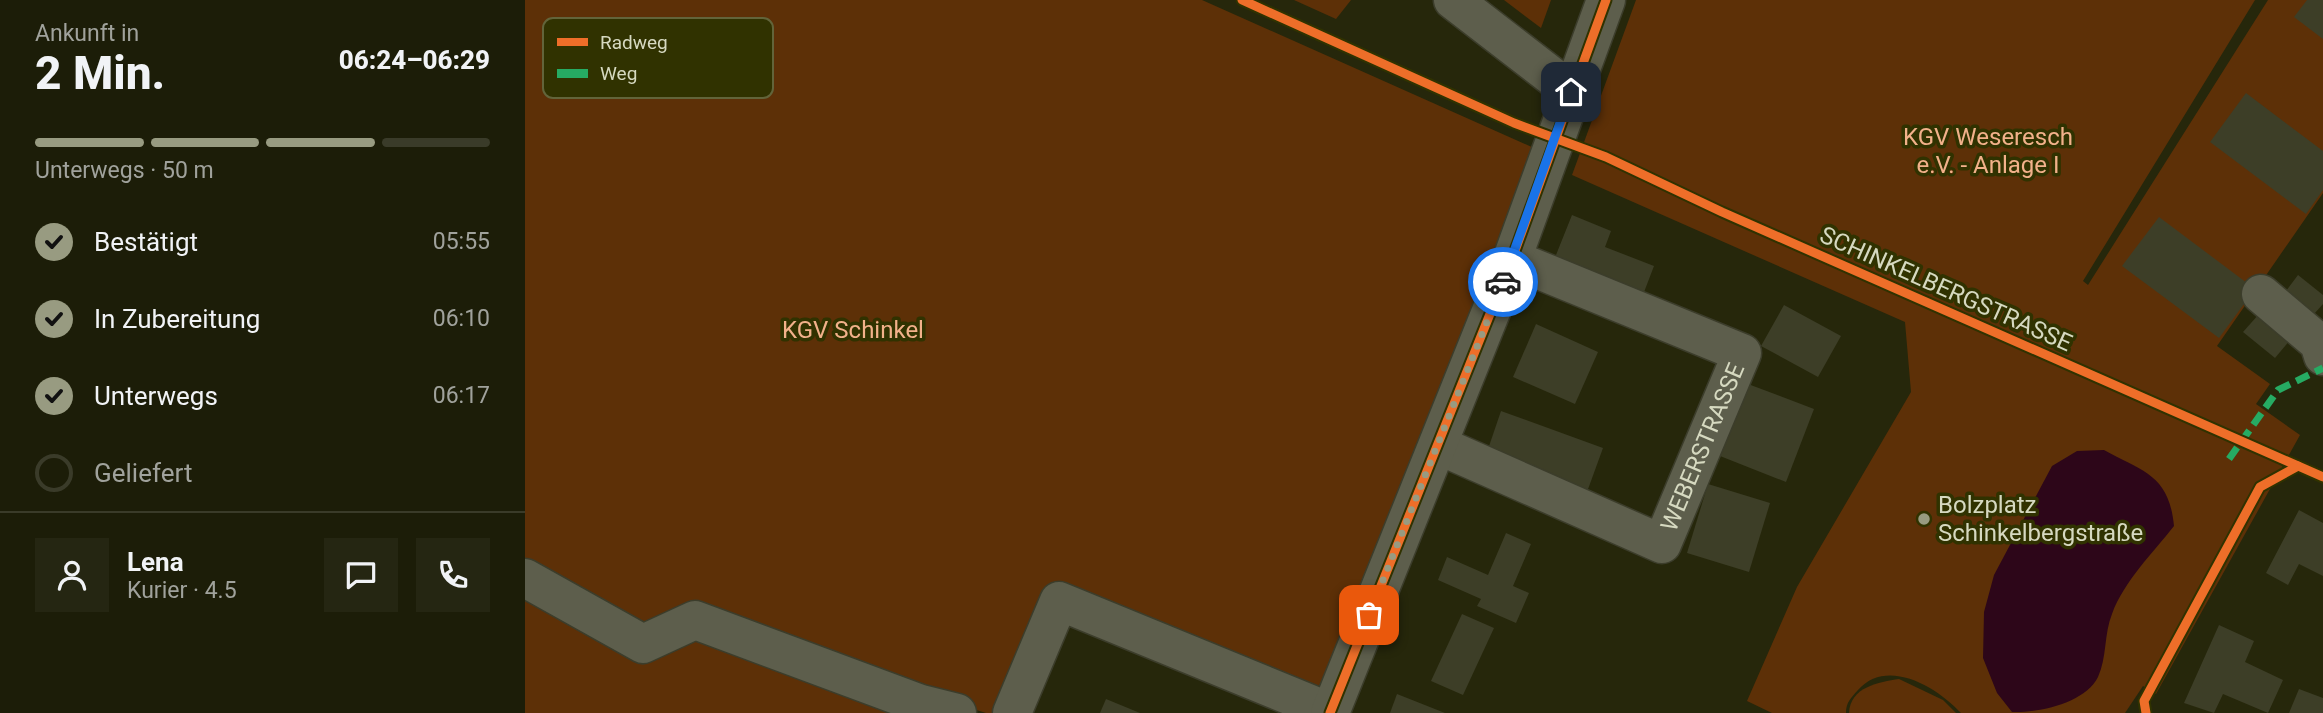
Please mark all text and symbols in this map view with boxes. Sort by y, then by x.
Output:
legend [543,18,773,98]
text: Ankunft in [35,20,139,47]
text: Radweg [600,31,668,54]
text: 06:24–06:29 [339,45,490,75]
text: 2 Min. [35,46,165,100]
text: Weg [600,62,637,85]
pin [1541,62,1601,122]
icon: home [1552,73,1590,111]
park label: KGV Weseresch e.V. - Anlage I [1903,123,2073,179]
text: Unterwegs · 50 m [35,157,214,184]
street label: SCHINKELBERGSTRASSE [1816,221,2076,357]
icon: check [35,223,73,261]
text: Bestätigt [94,227,198,257]
text: 05:55 [433,228,490,255]
courier [1468,247,1538,317]
icon: car [1484,263,1522,301]
icon: check [35,300,73,338]
text: In Zubereitung [94,304,260,334]
text: 06:10 [433,305,490,332]
park label: KGV Schinkel [782,316,924,344]
street label: WEBERSTRASSE [1655,359,1750,535]
icon: check [35,377,73,415]
text: Unterwegs [94,381,218,411]
text: 06:17 [433,382,490,409]
text: Geliefert [94,458,192,488]
place label: Bolzplatz Schinkelbergstraße [1938,491,2143,547]
marker: Bolzplatz Schinkelbergstraße [1916,511,1932,527]
button: person [35,538,109,612]
button: chat [324,538,398,612]
button: phone [416,538,490,612]
text: Lena [127,547,184,577]
text: Kurier · 4.5 [127,577,237,604]
pin [1339,585,1399,645]
icon: bag [1350,596,1388,634]

